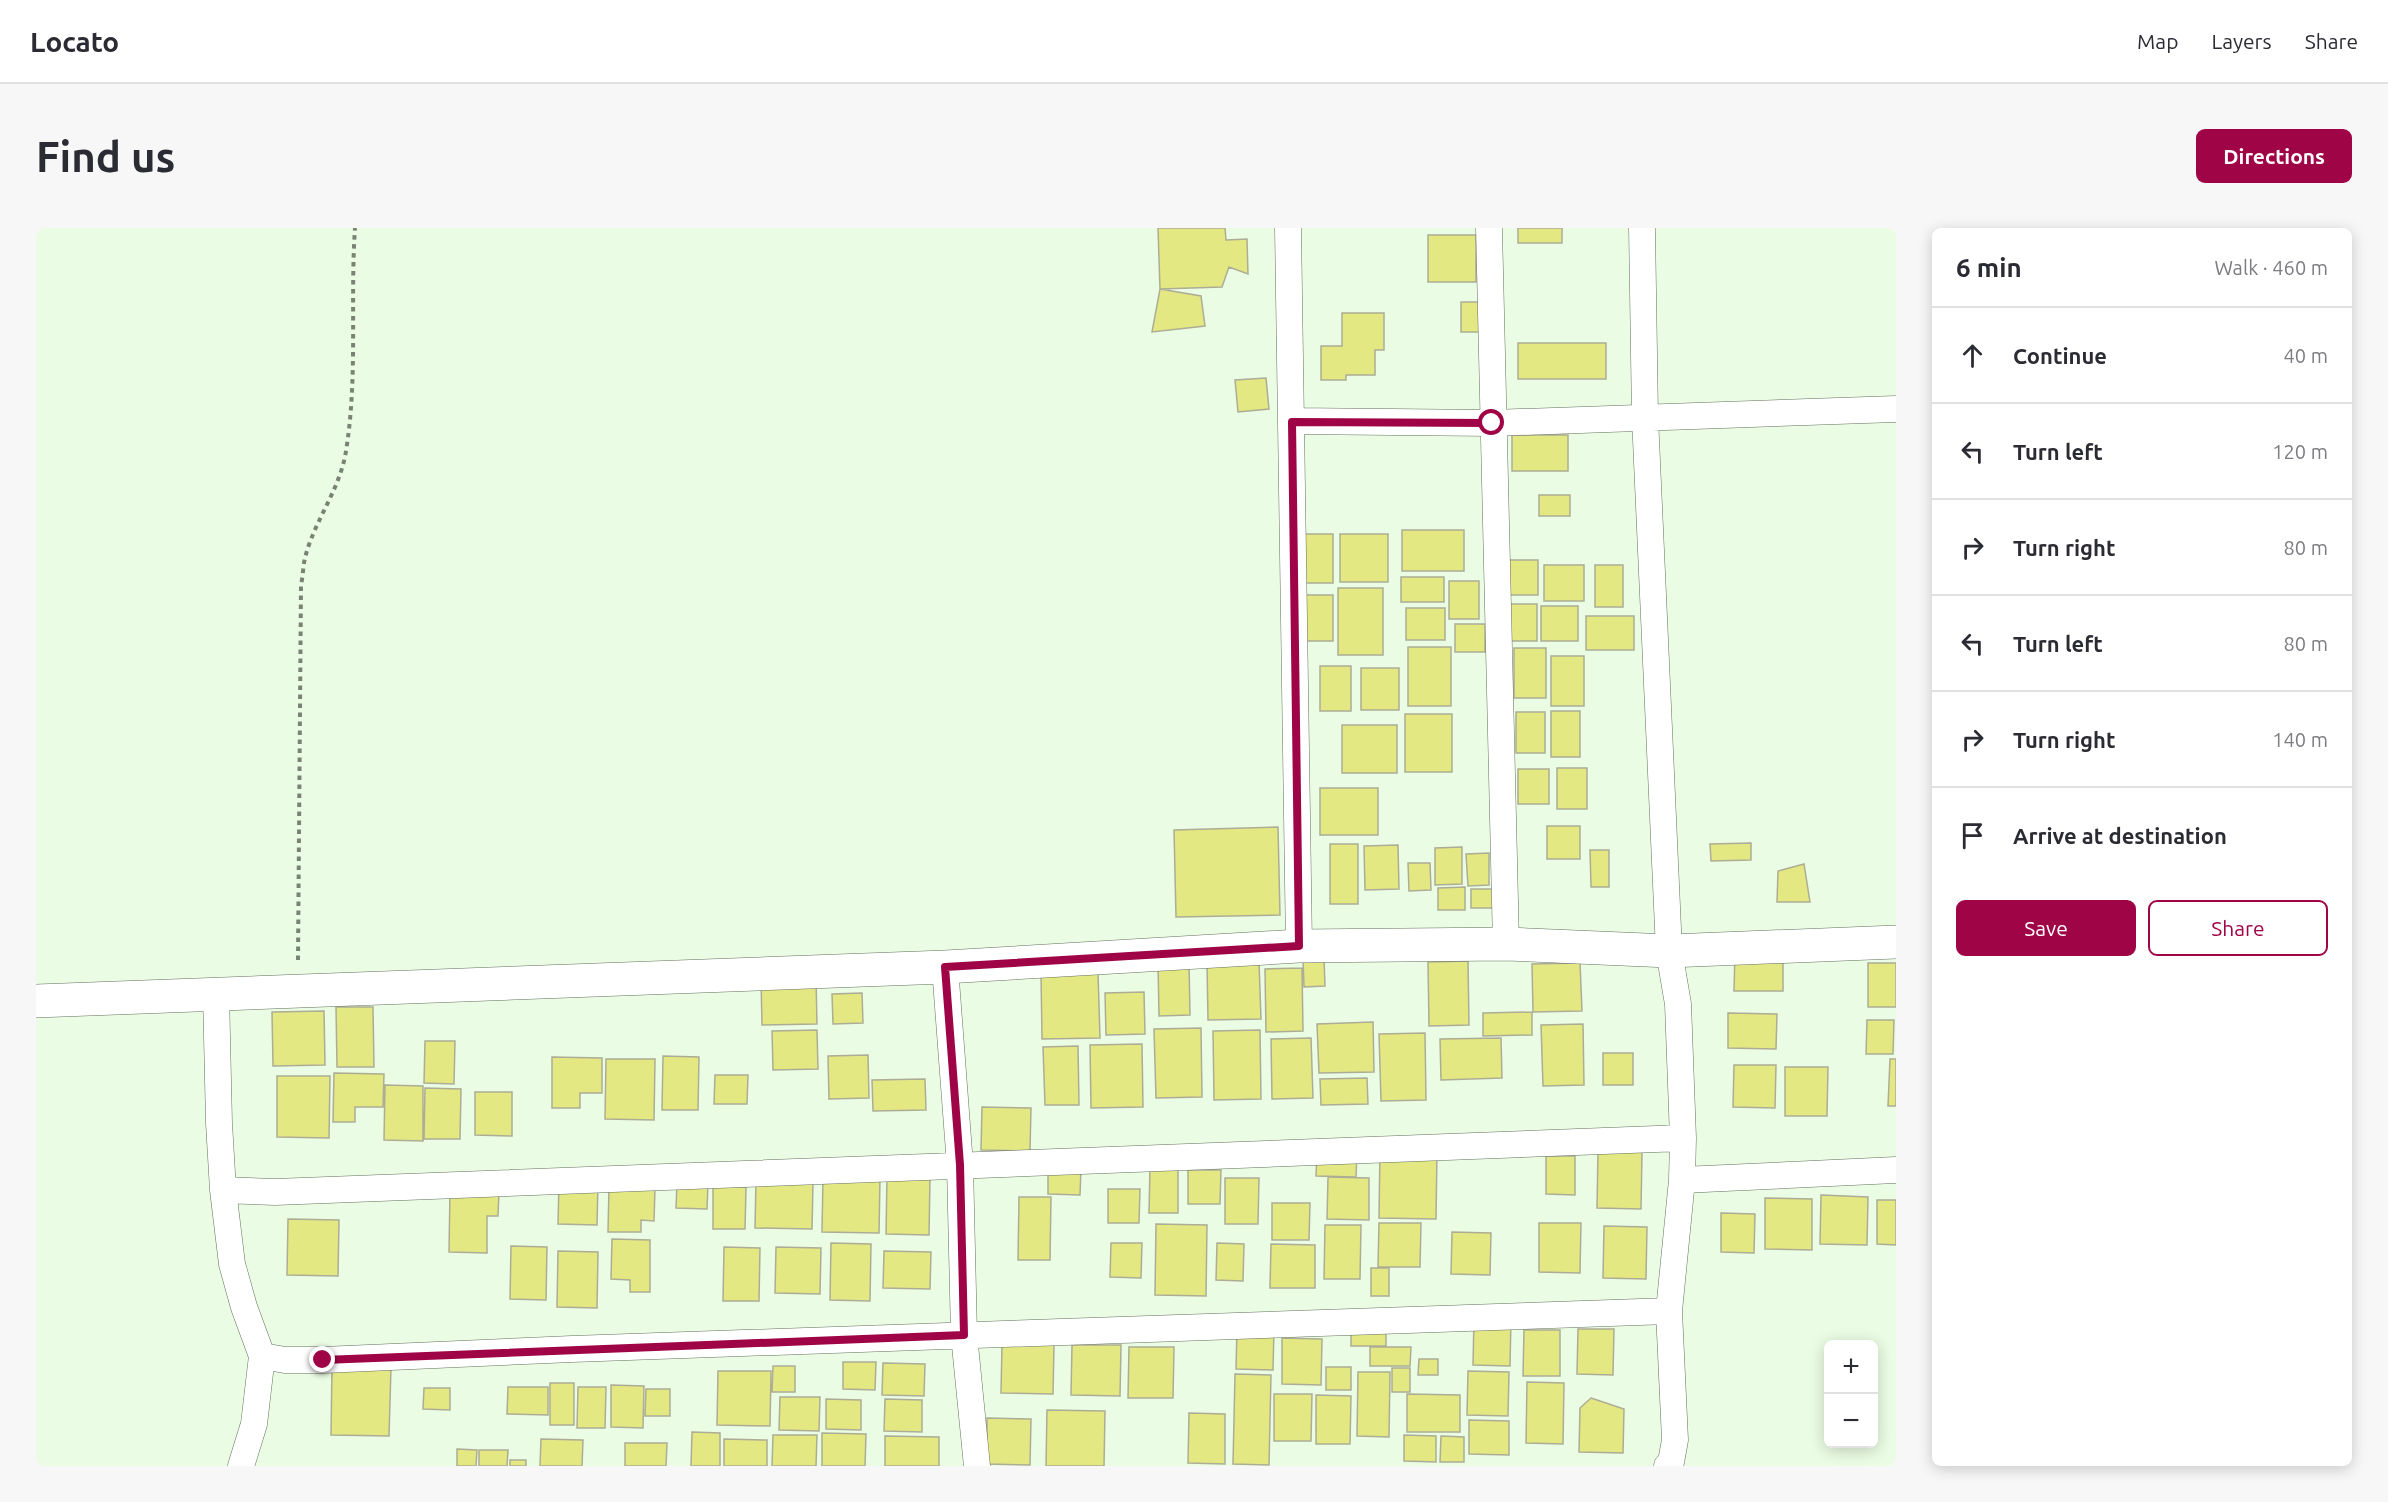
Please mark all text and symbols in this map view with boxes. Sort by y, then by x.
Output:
text: Locato [30,26,119,57]
text: Map [2137,29,2178,53]
text: Layers [2211,29,2272,53]
text: Share [2305,29,2358,53]
button: Directions [2196,129,2352,183]
text: Find us [36,133,175,180]
text: 6 min [1956,253,2022,282]
text: Walk · 460 m [2215,256,2328,279]
icon: ahead [1956,339,1989,372]
text: Continue [2013,343,2107,368]
text: 40 m [2284,344,2328,367]
route start [1478,409,1504,435]
icon: left [1956,435,1989,468]
text: Turn left [2013,439,2103,464]
text: 120 m [2272,440,2328,463]
icon: right [1956,531,1989,564]
text: Turn right [2013,535,2115,560]
text: 80 m [2284,536,2328,559]
icon: left [1956,627,1989,660]
text: Turn left [2013,631,2103,656]
text: 80 m [2284,632,2328,655]
icon: right [1956,723,1989,756]
text: Turn right [2013,727,2115,752]
text: 140 m [2272,728,2328,751]
icon: arrive [1956,819,1989,852]
text: Arrive at destination [2013,823,2227,848]
button: Save [1956,900,2136,956]
button: Share [2148,900,2328,956]
map controls [1824,1340,1878,1448]
button: + [1824,1340,1878,1394]
route end [309,1346,335,1372]
button: − [1824,1394,1878,1448]

